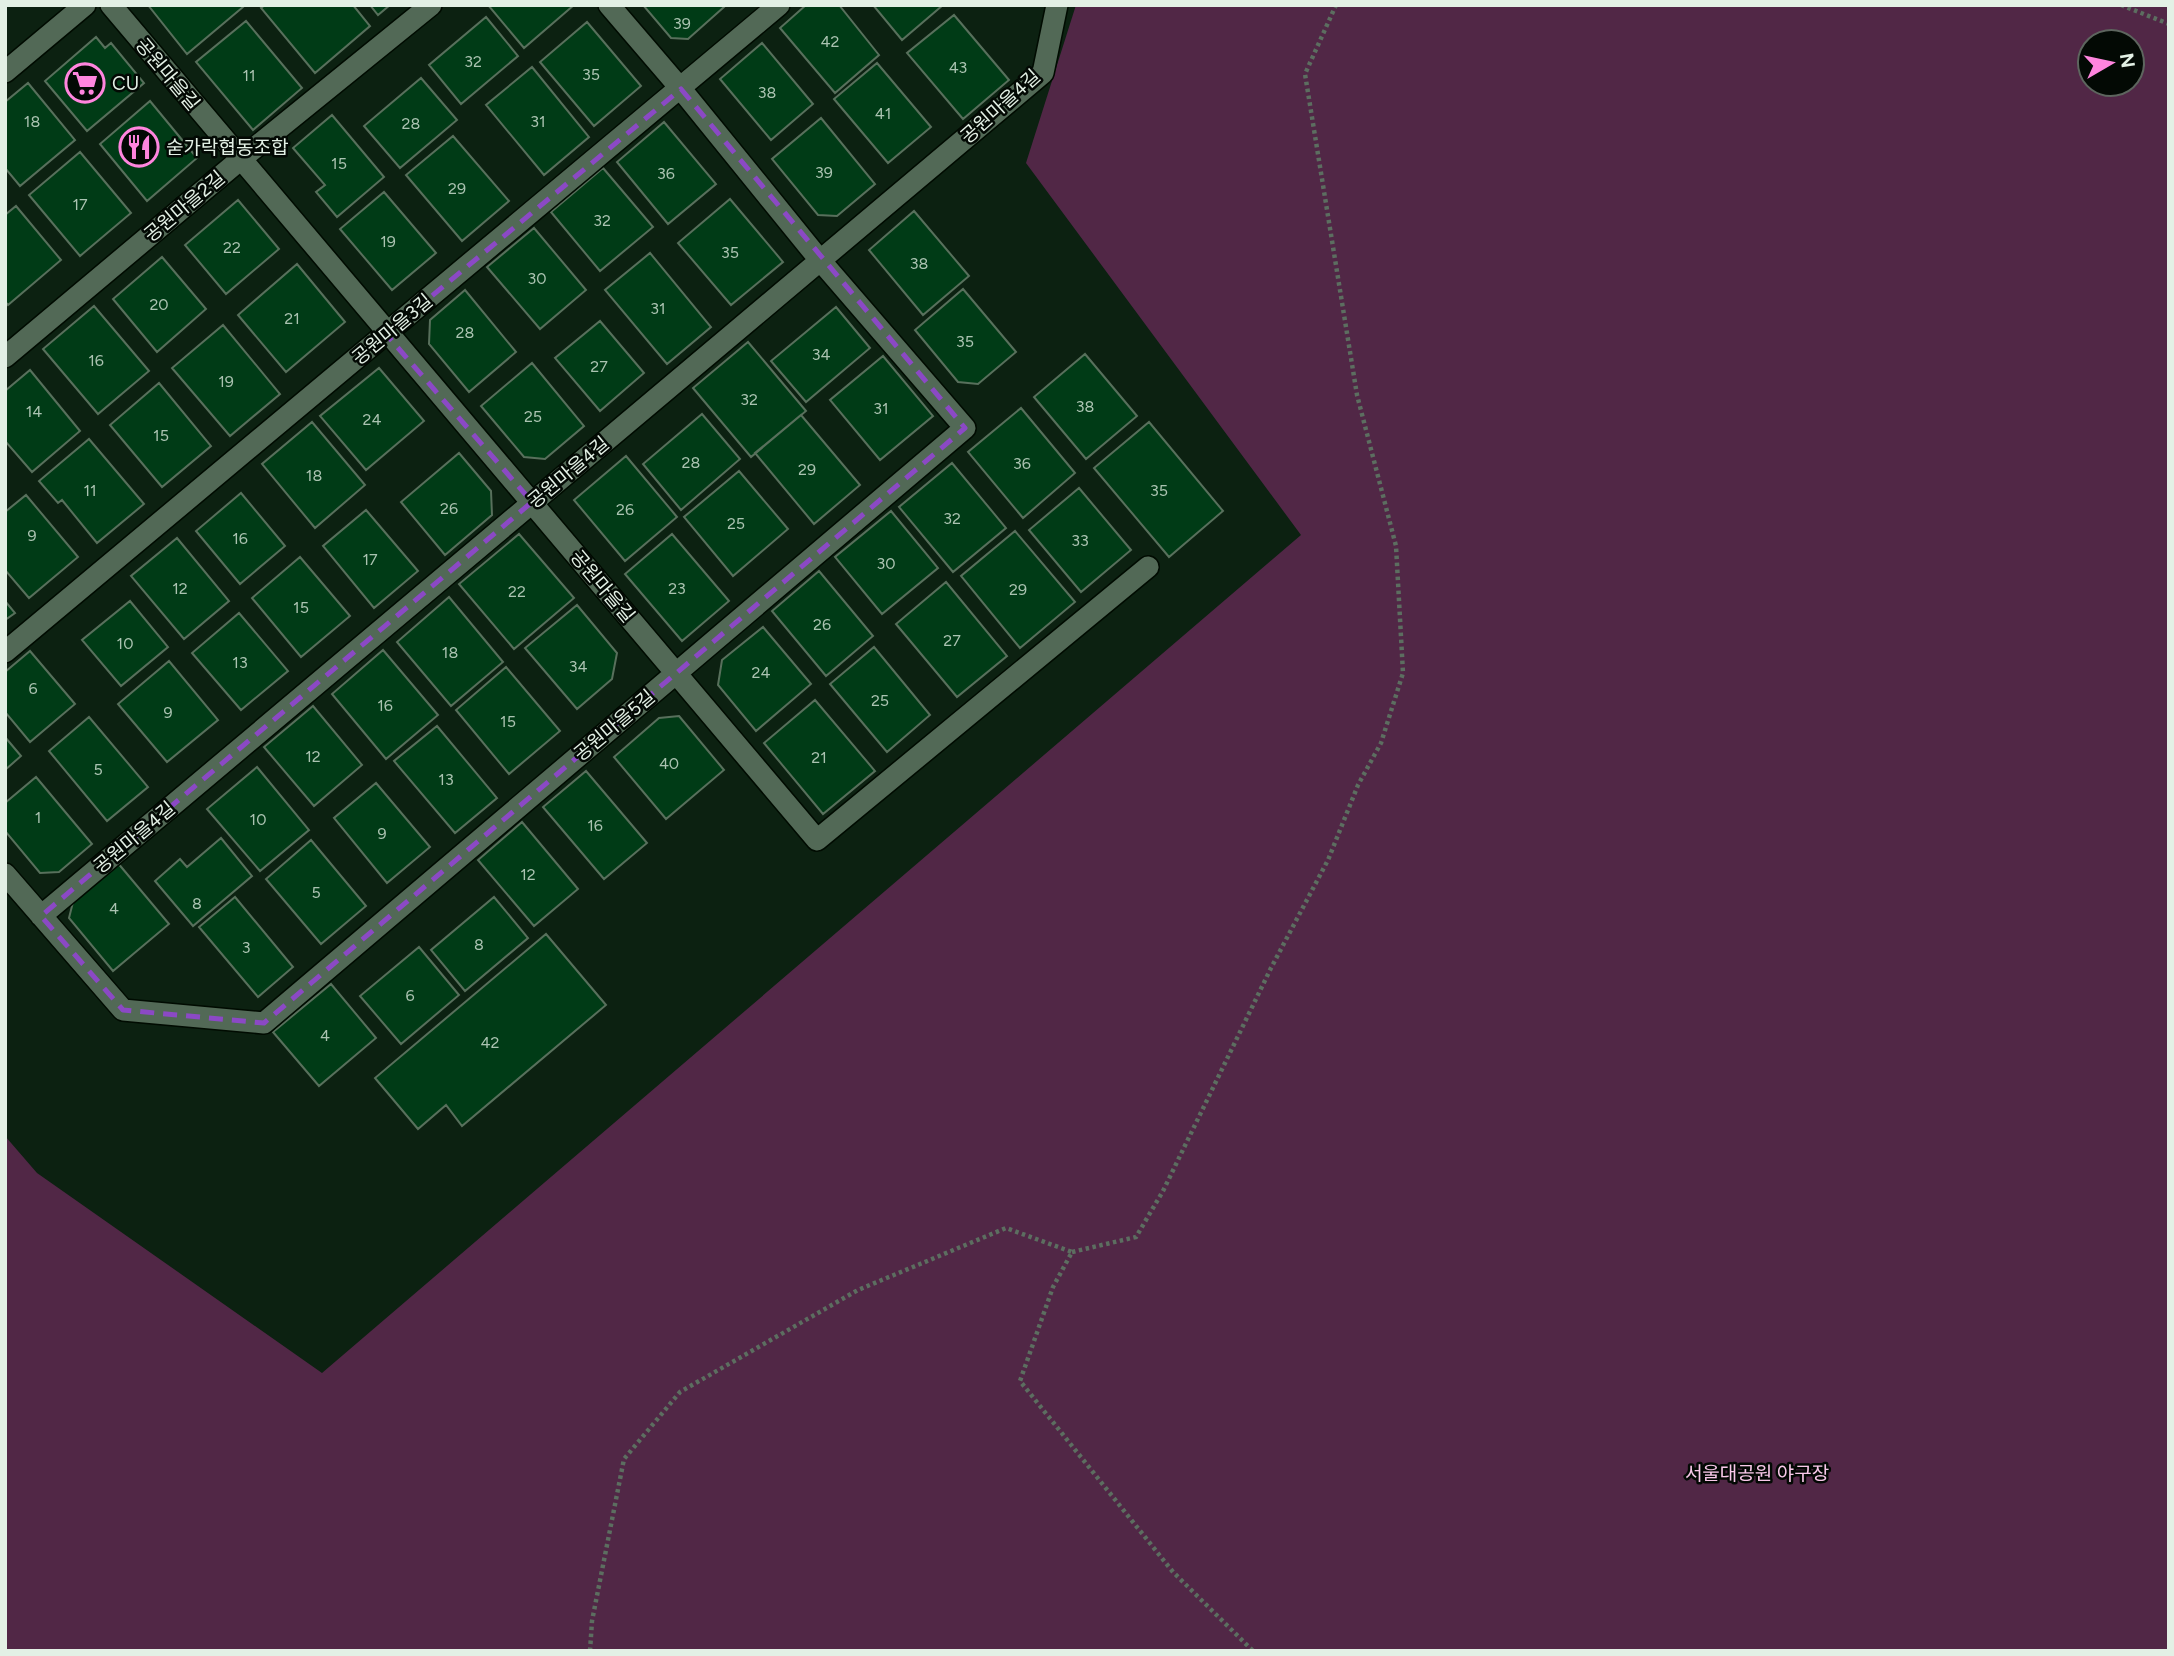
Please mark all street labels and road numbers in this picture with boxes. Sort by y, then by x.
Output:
street label: 공원마을길 [131,33,205,115]
street label: 공원마을4길 [956,65,1045,148]
street label: 공원마을2길 [139,166,229,247]
street label: 공원마을3길 [347,289,437,370]
street label: 공원마을4길 [523,432,614,513]
street label: 공원마을길 [566,545,640,627]
street label: 공원마을5길 [569,685,659,766]
street label: 공원마을4길 [89,797,180,878]

